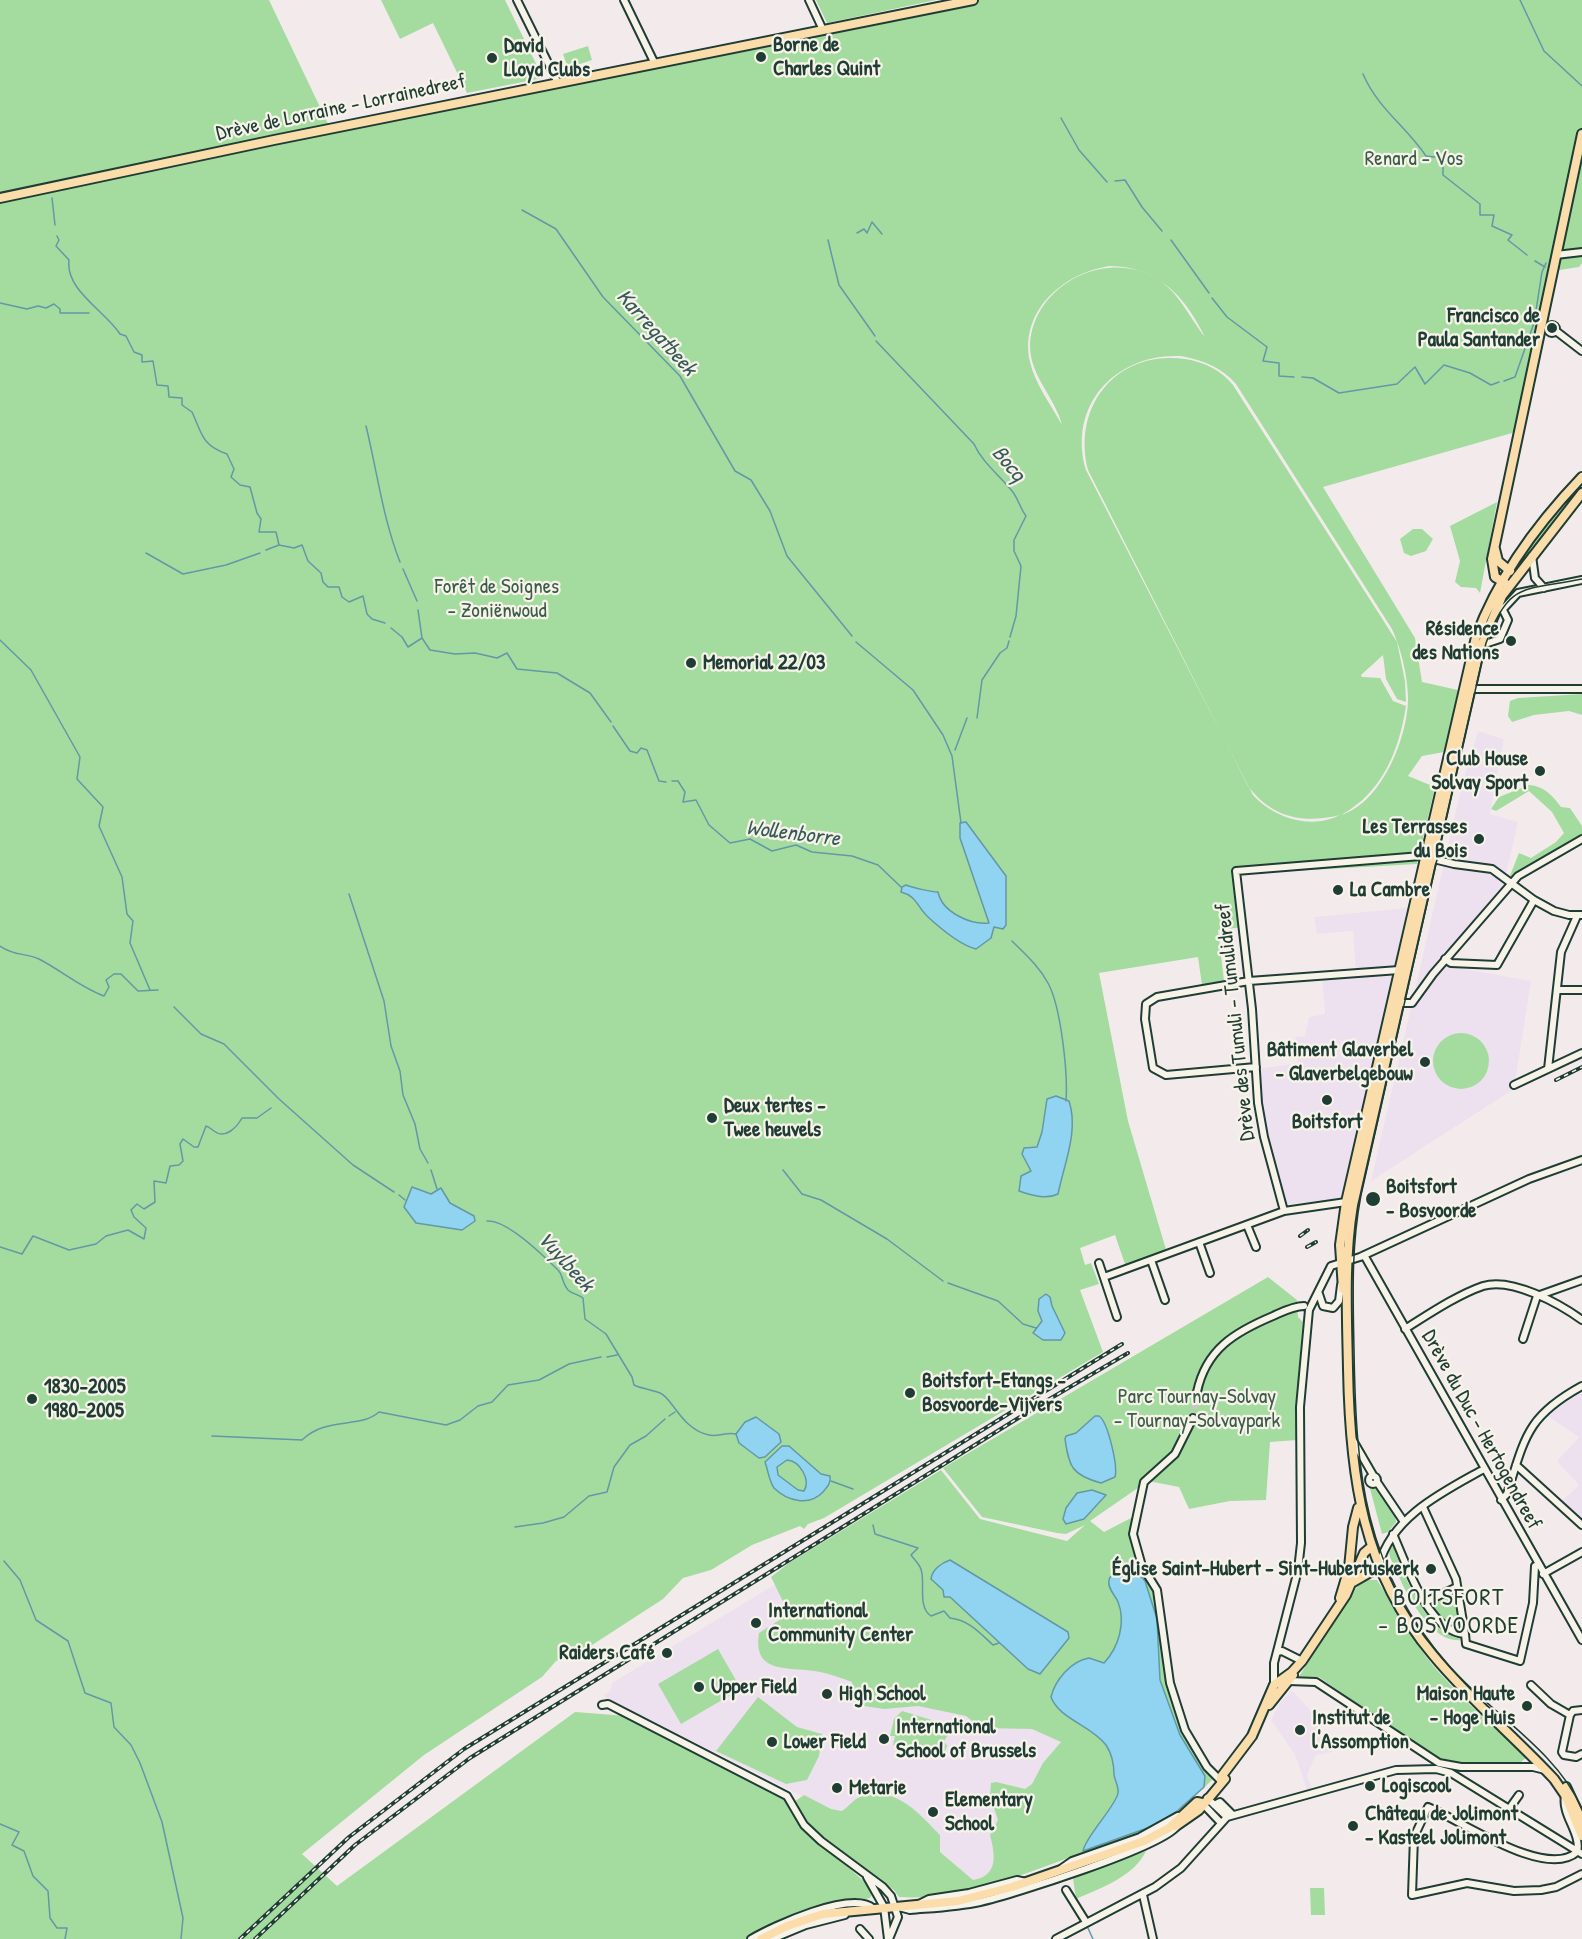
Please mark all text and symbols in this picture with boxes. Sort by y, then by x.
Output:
place label: Borne de Charles Quint [773,32,880,82]
place label: David Lloyd Clubs [504,33,590,83]
marker: Borne de Charles Quint [754,50,768,64]
marker: David Lloyd Clubs [485,51,499,65]
street label: Drève de Lorraine - Lorrainedreef [214,69,468,147]
park label: Renard - Vos [1365,146,1463,172]
water label: Karregatbeek [610,284,702,382]
place label: Francisco de Paula Santander [1418,303,1540,353]
marker: Francisco de Paula Santander [1545,321,1559,335]
water label: Bocq [985,441,1031,487]
park label: Forêt de Soignes - Zoniënwoud [435,574,559,624]
place label: Résidence des Nations [1412,616,1499,666]
marker: Résidence des Nations [1504,634,1518,648]
place label: Memorial 22/03 [703,650,825,676]
marker: Memorial 22/03 [684,656,698,670]
place label: Club House Solvay Sport [1432,746,1528,796]
marker: Club House Solvay Sport [1533,764,1547,778]
place label: Les Terrasses du Bois [1363,814,1467,864]
water label: Wollenborre [745,815,841,853]
marker: Les Terrasses du Bois [1472,832,1486,846]
place label: La Cambre [1350,877,1430,903]
marker: La Cambre [1331,883,1345,897]
street label: Drève des Tumuli - Tumulidreef [1211,902,1261,1142]
place label: Bâtiment Glaverbel - Glaverbelgebouw [1267,1037,1413,1087]
marker: Bâtiment Glaverbel - Glaverbelgebouw [1418,1055,1432,1069]
place label: Deux tertes - Twee heuvels [724,1093,826,1143]
marker: Boitsfort [1320,1093,1334,1107]
place label: Boitsfort [1292,1109,1362,1135]
marker: Deux tertes - Twee heuvels [705,1111,719,1125]
place label: Boitsfort - Bosvoorde [1386,1174,1476,1224]
marker: Boitsfort - Bosvoorde [1364,1190,1382,1208]
water label: Vuylbeek [531,1226,599,1298]
street label: Drève du Duc - Hertogendreef [1416,1326,1546,1534]
place label: Boitsfort-Etangs - Bosvoorde-Vijvers [922,1368,1066,1418]
place label: 1830-2005 1980-2005 [44,1374,126,1424]
park label: Parc Tournay-Solvay - Tournay-Solvaypark [1114,1384,1280,1434]
marker: Boitsfort-Etangs - Bosvoorde-Vijvers [903,1386,917,1400]
marker: 1830-2005 1980-2005 [25,1392,39,1406]
place label: Église Saint-Hubert - Sint-Hubertuskerk [1112,1556,1419,1582]
marker: Église Saint-Hubert - Sint-Hubertuskerk [1424,1562,1438,1576]
district label: BOITSFORT - BOSVOORDE [1378,1585,1520,1641]
place label: International Community Center [768,1598,913,1648]
marker: International Community Center [749,1616,763,1630]
place label: Raiders Café [559,1640,655,1666]
marker: Raiders Café [660,1646,674,1660]
place label: Upper Field [711,1674,797,1700]
marker: Upper Field [692,1680,706,1694]
place label: High School [839,1681,926,1707]
place label: Maison Haute - Hoge Huis [1417,1681,1515,1731]
marker: High School [820,1687,834,1701]
marker: Maison Haute - Hoge Huis [1520,1699,1534,1713]
place label: Institut de l'Assomption [1312,1705,1409,1755]
place label: International School of Brussels [896,1714,1036,1764]
marker: Institut de l'Assomption [1293,1723,1307,1737]
place label: Lower Field [784,1729,866,1755]
marker: International School of Brussels [877,1732,891,1746]
marker: Lower Field [765,1735,779,1749]
place label: Logiscool [1382,1773,1451,1799]
place label: Metarie [849,1775,906,1801]
marker: Logiscool [1363,1779,1377,1793]
marker: Metarie [830,1781,844,1795]
place label: Elementary School [945,1787,1033,1837]
place label: Château de Jolimont - Kasteel Jolimont [1365,1801,1518,1851]
marker: Elementary School [926,1805,940,1819]
marker: Château de Jolimont - Kasteel Jolimont [1346,1819,1360,1833]

